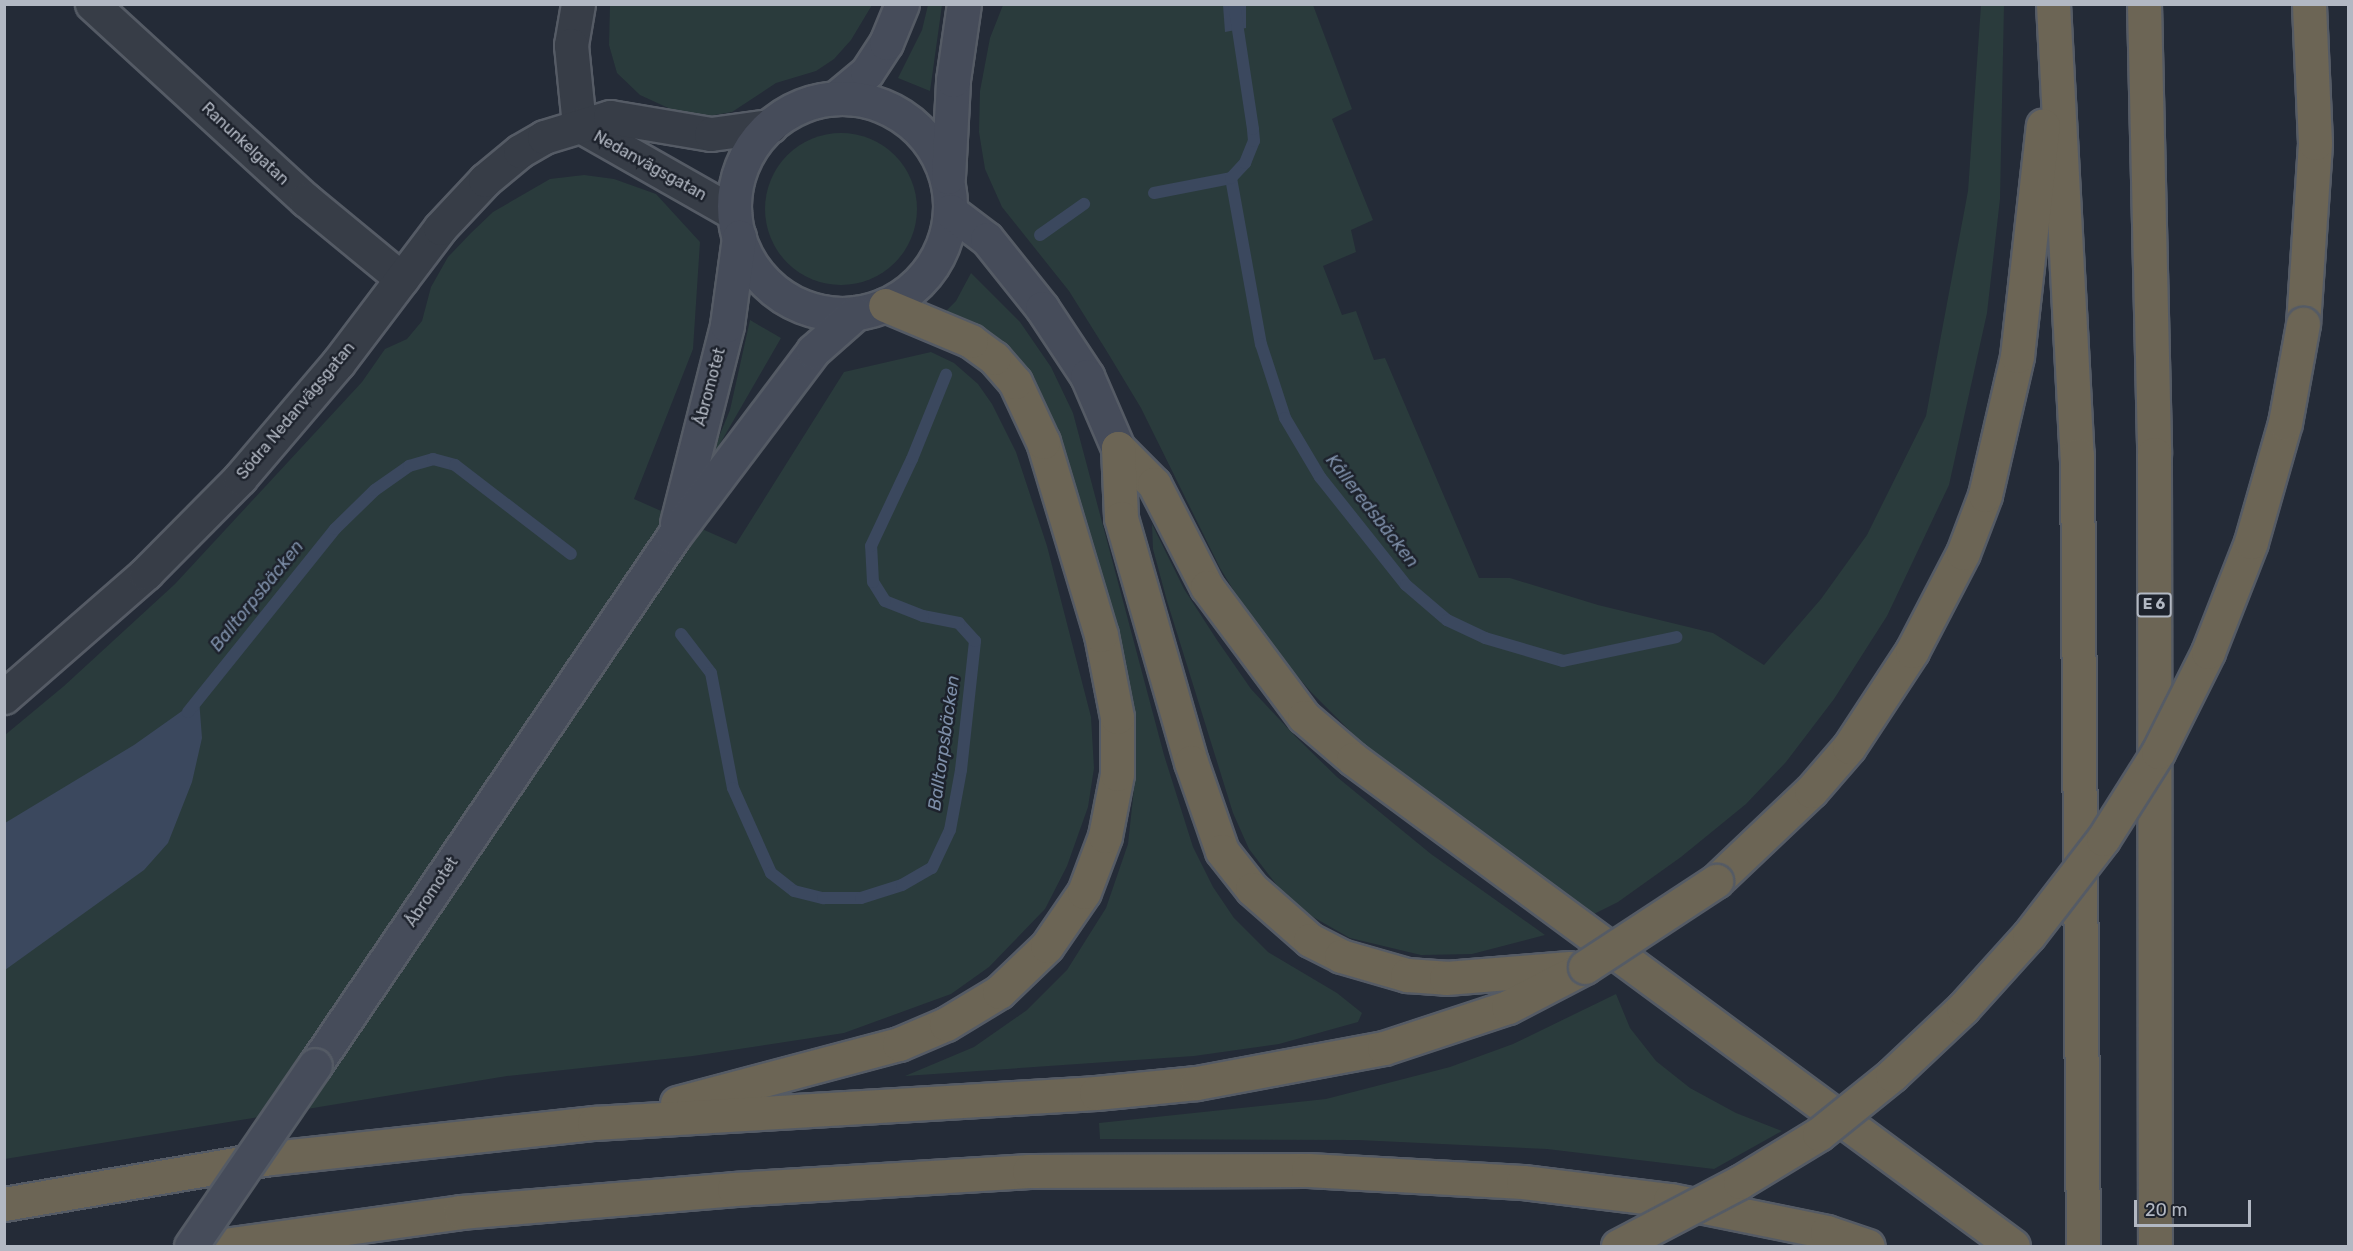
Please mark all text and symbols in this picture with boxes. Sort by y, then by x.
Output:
street label: Ranunkelgatan [197,99,293,189]
street label: Nedanvägsgatan [590,127,710,205]
street label: Södra Nedanvägsgatan [233,338,359,484]
street label: Åbromotet [690,346,730,428]
water label: Kålleredsbäcken [1321,450,1423,572]
water label: Balltorpsbäcken [206,536,308,656]
road number: E 6 [2136,593,2172,617]
water label: Balltorpsbäcken [924,674,964,812]
street label: Åbromotet [402,853,462,931]
scale bar [2137,1188,2254,1226]
text: 20 m [2145,1199,2187,1221]

